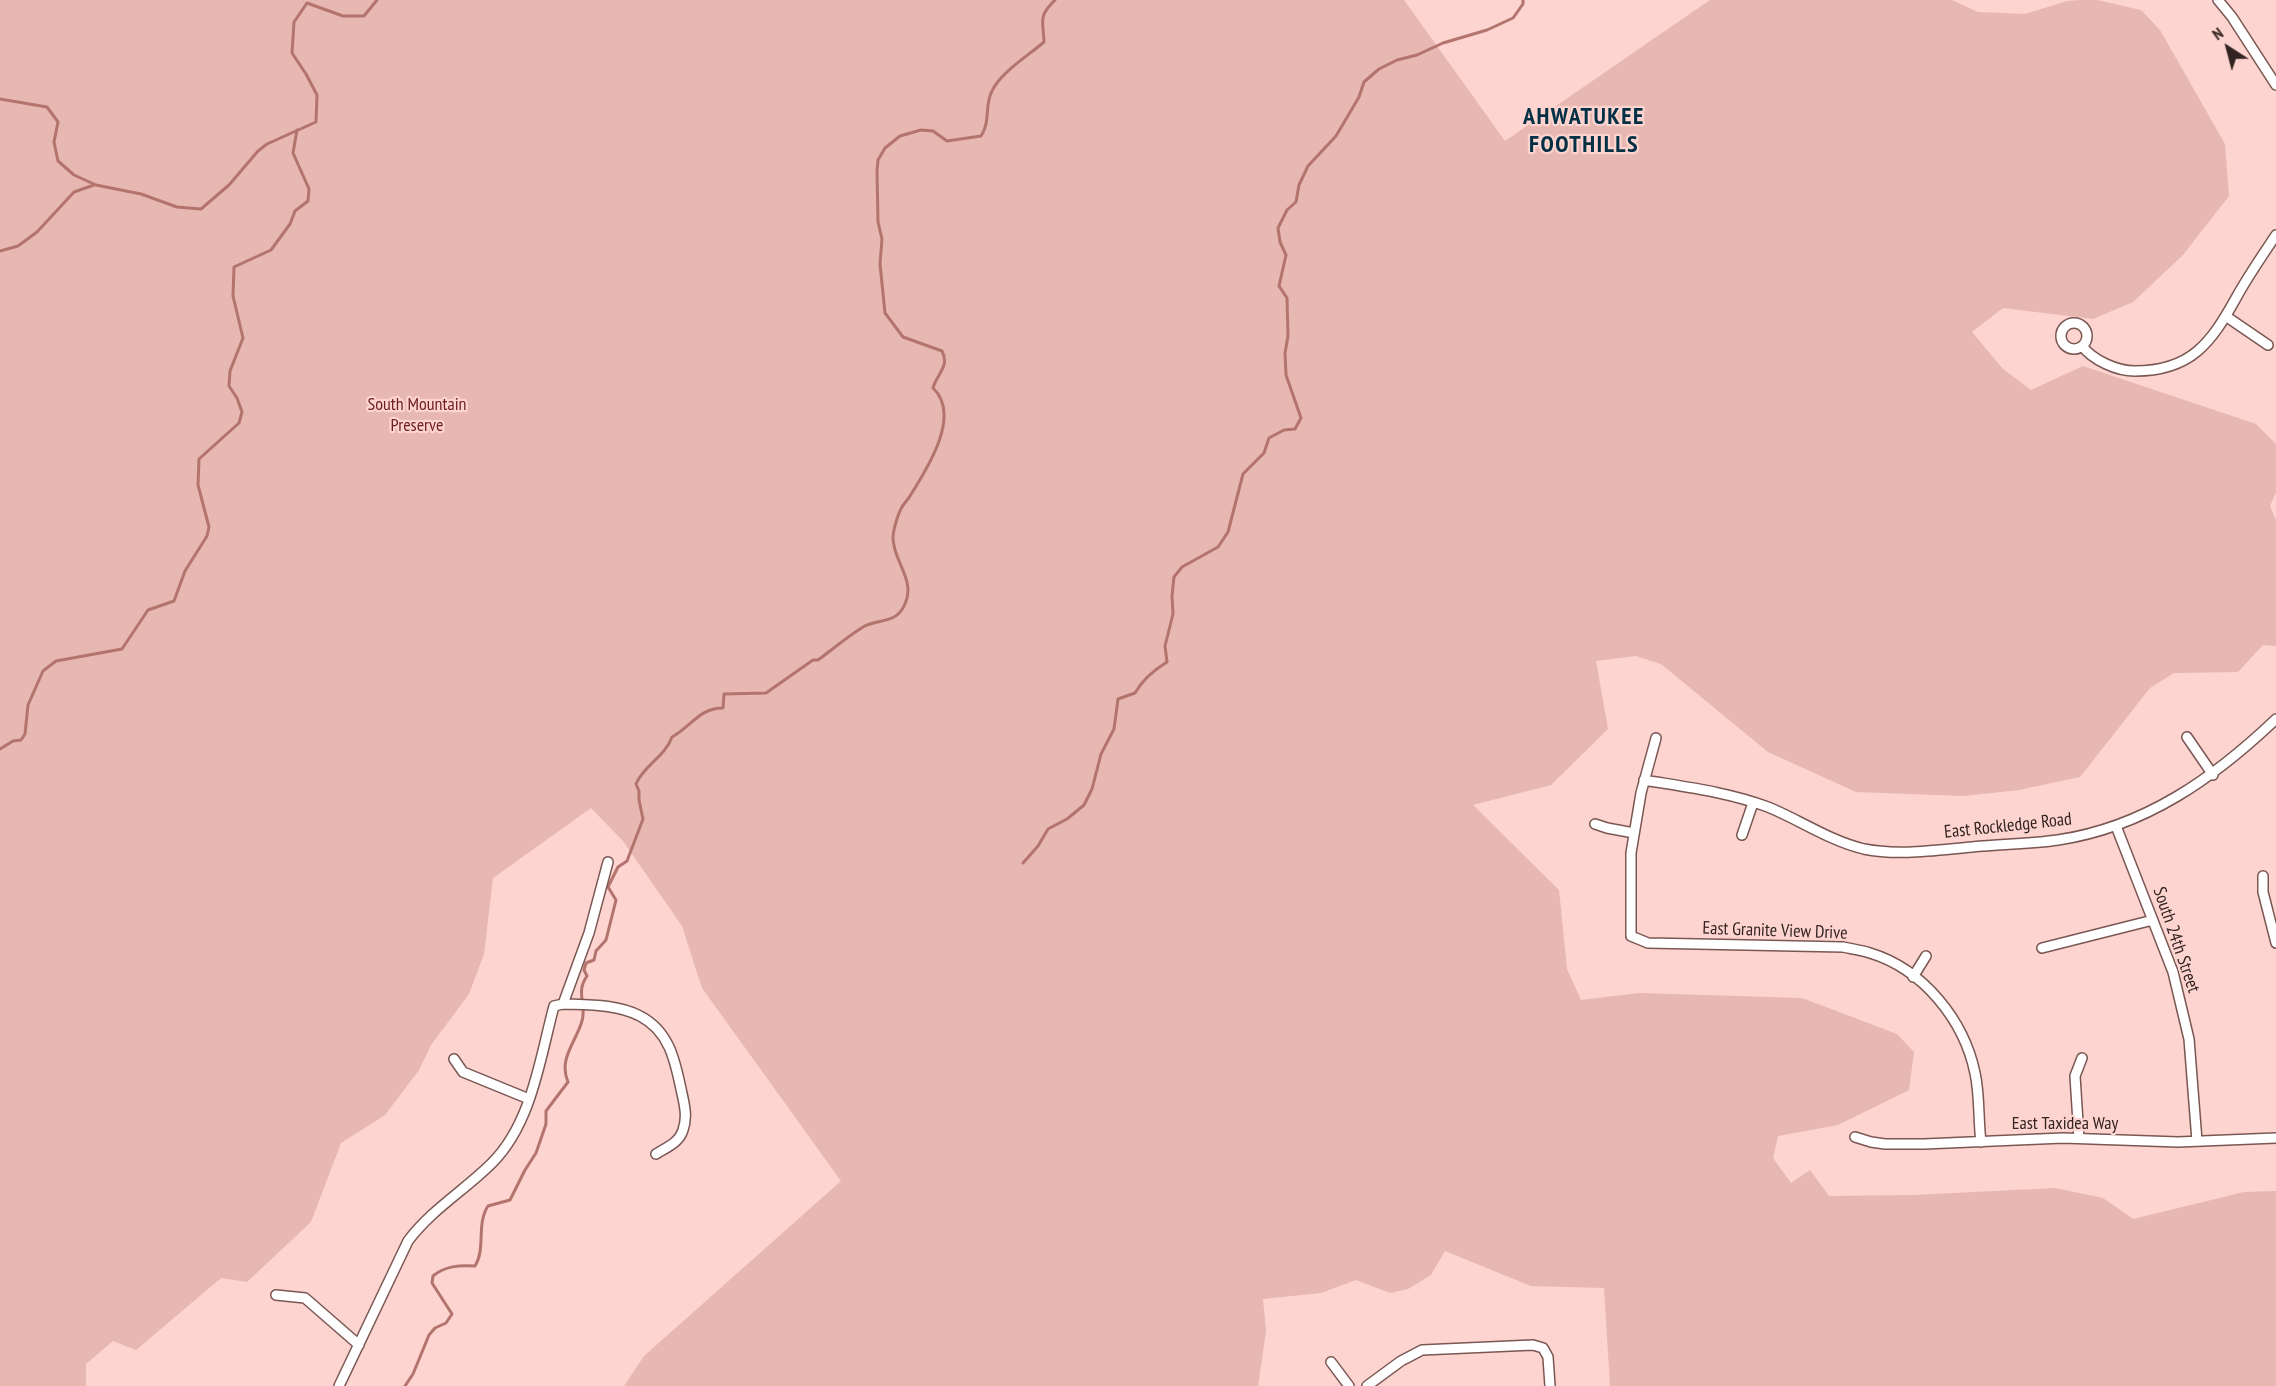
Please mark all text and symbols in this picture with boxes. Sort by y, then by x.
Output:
north arrow [2198,18,2258,78]
text: N [2208,23,2227,44]
district label: AHWATUKEE FOOTHILLS [1523,103,1645,159]
park label: South Mountain Preserve [368,394,466,436]
street label: East Rockledge Road [1943,809,2073,843]
street label: South 24th Street [2148,884,2204,996]
street label: East Granite View Drive [1702,918,1848,944]
street label: East Taxidea Way [2012,1113,2118,1135]

